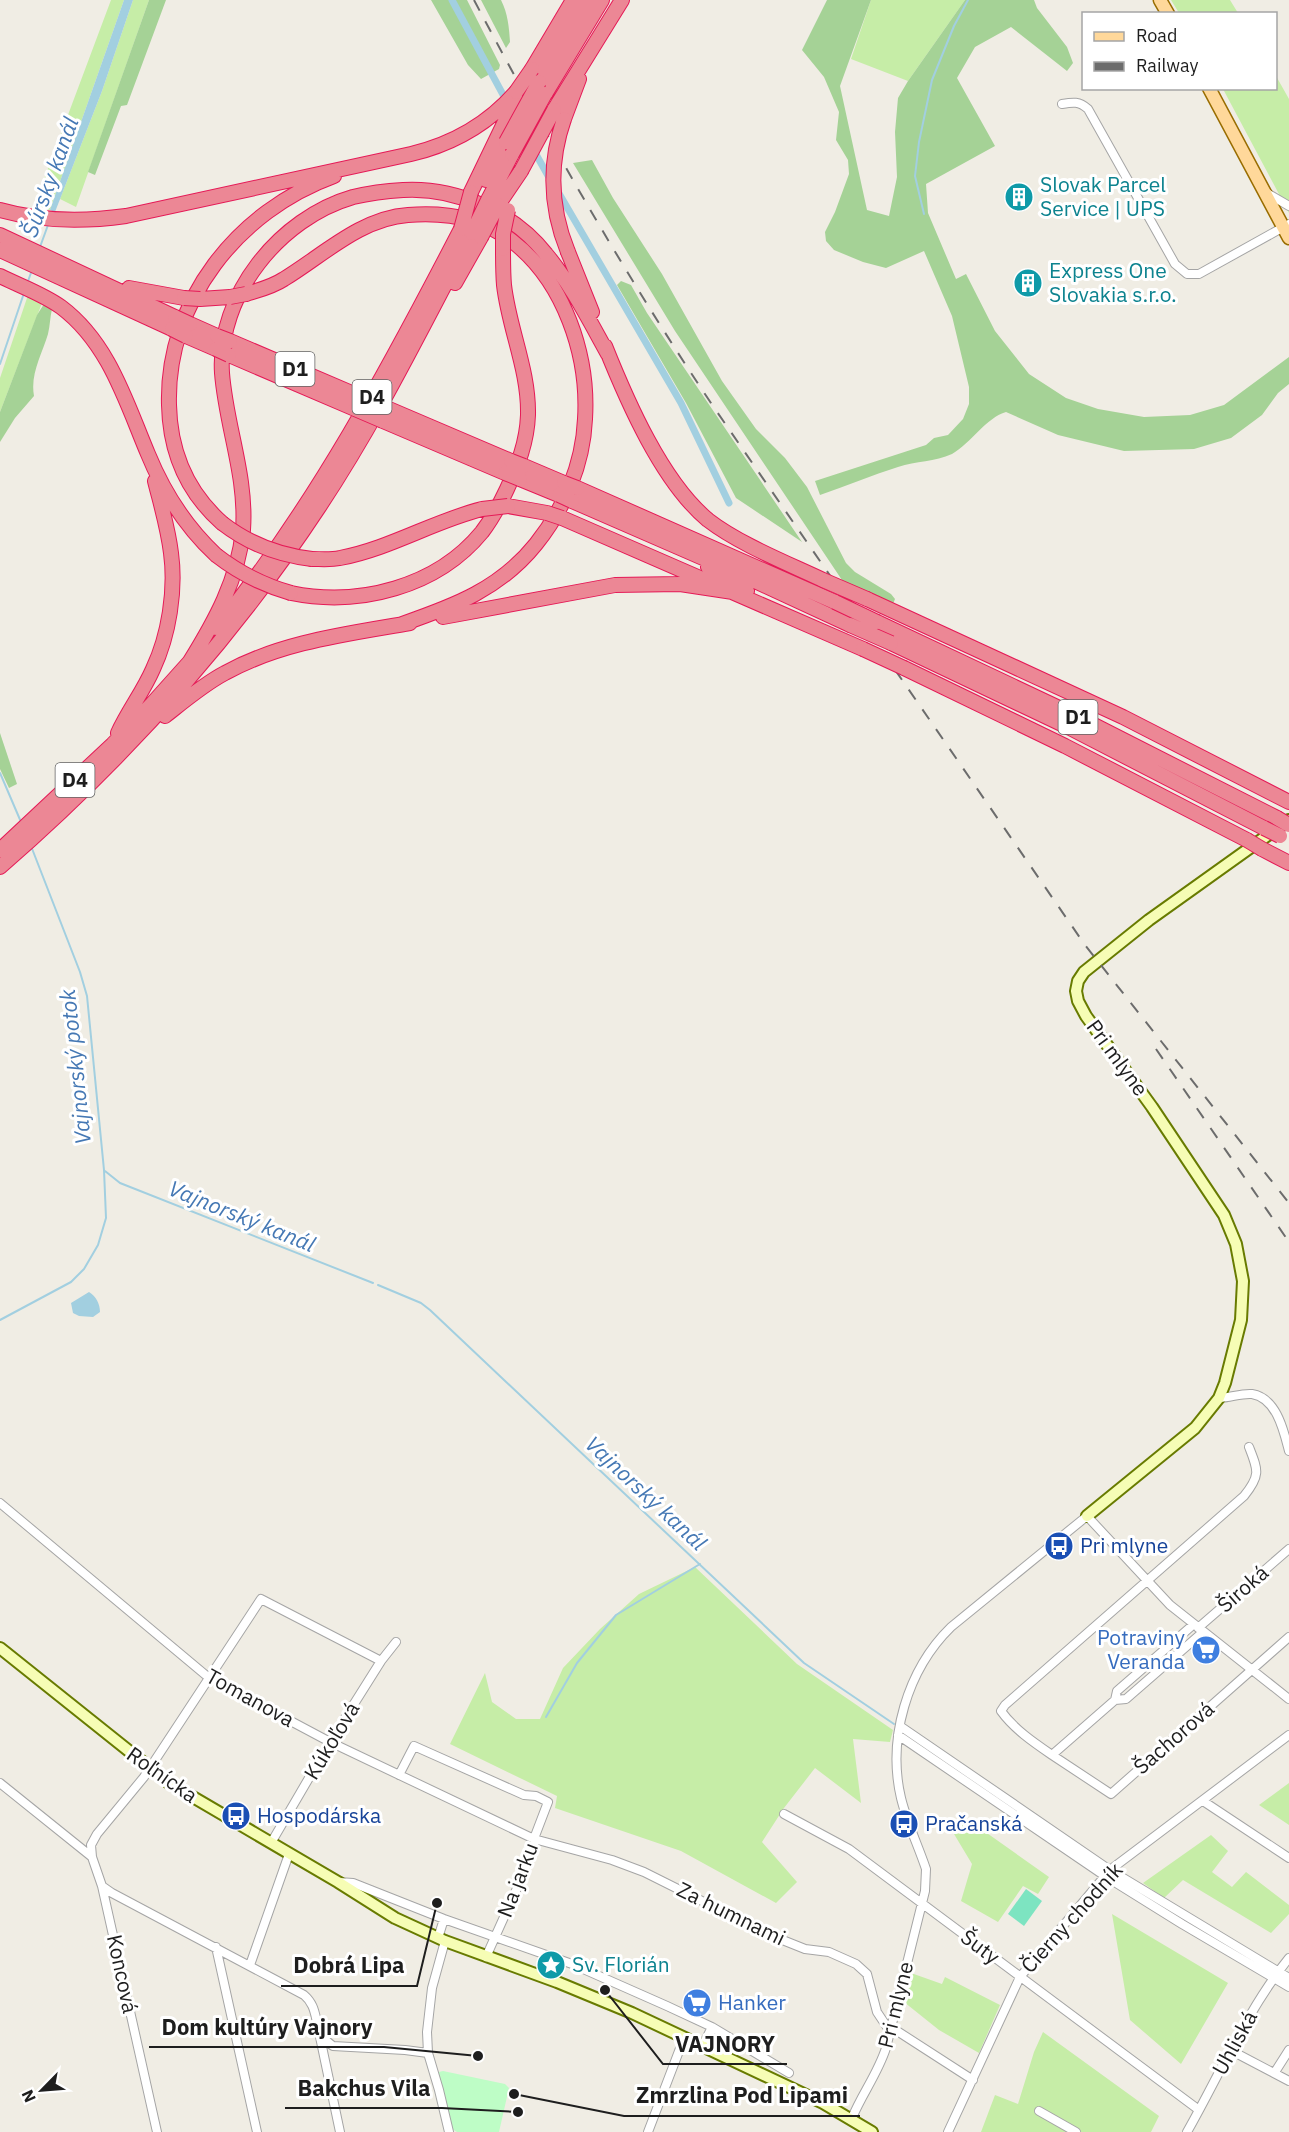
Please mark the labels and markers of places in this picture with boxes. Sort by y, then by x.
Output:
place label: Slovak Parcel Service | UPS [1040,170,1166,222]
building icon: Slovak Parcel Service | UPS [1003,181,1035,213]
place label: Express One Slovakia s.r.o. [1049,256,1177,308]
building icon: Express One Slovakia s.r.o. [1012,267,1044,299]
bus stop icon: Pri mlyne [1043,1530,1075,1562]
place label: Pri mlyne [1080,1531,1168,1559]
place label: Potraviny Veranda [1097,1623,1186,1675]
supermarket icon: Potraviny Veranda [1190,1634,1222,1666]
bus stop icon: Hospodárska [220,1800,252,1832]
place label: Hospodárska [257,1801,381,1829]
bus stop icon: Pračanská [888,1808,920,1840]
place label: Pračanská [925,1809,1022,1837]
callout: Dobrá Lipa [281,1946,417,1986]
place icon: Sv. Florián [535,1949,567,1981]
place label: Sv. Florián [572,1950,670,1978]
supermarket icon: Hanker [681,1987,713,2019]
place label: Hanker [718,1988,786,2016]
callout: Dom kultúry Vajnory [149,2007,384,2047]
callout: VAJNORY [663,2024,787,2064]
callout: Bakchus Vila [285,2068,442,2108]
callout: Zmrzlina Pod Lipami [624,2076,860,2116]

